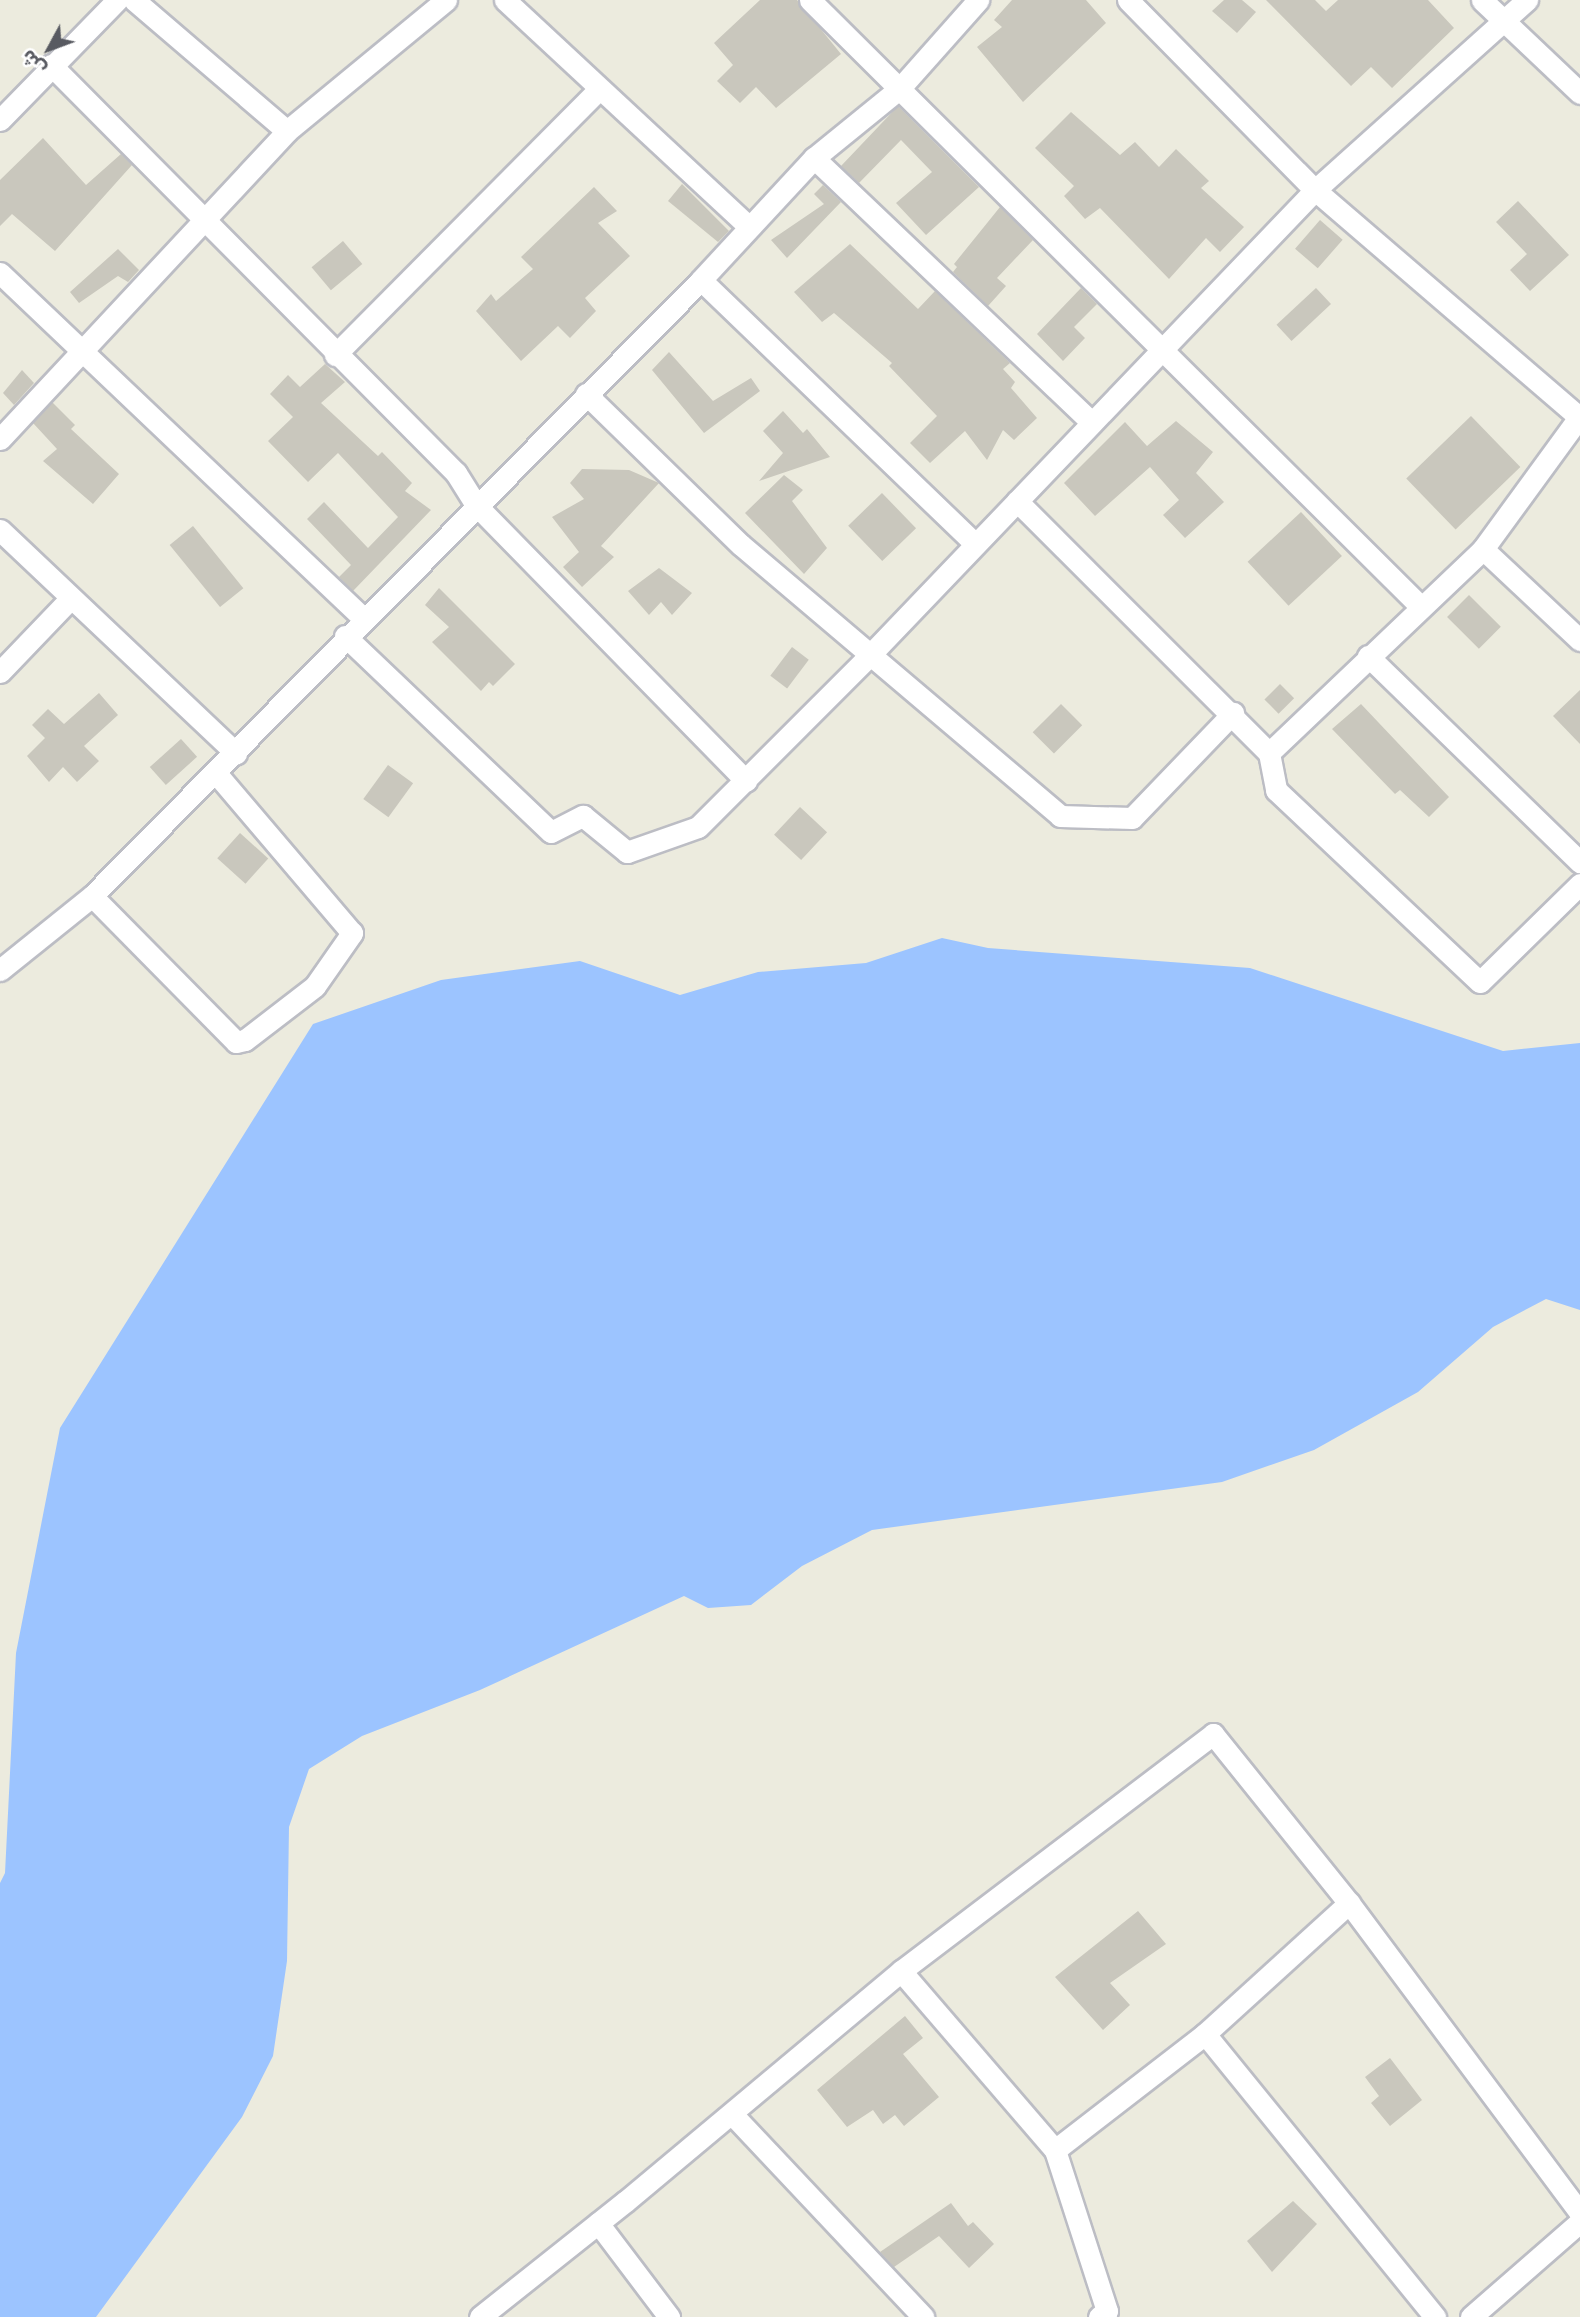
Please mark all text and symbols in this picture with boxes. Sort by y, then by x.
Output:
north arrow [14,14,84,84]
text: ش [16,46,50,80]

